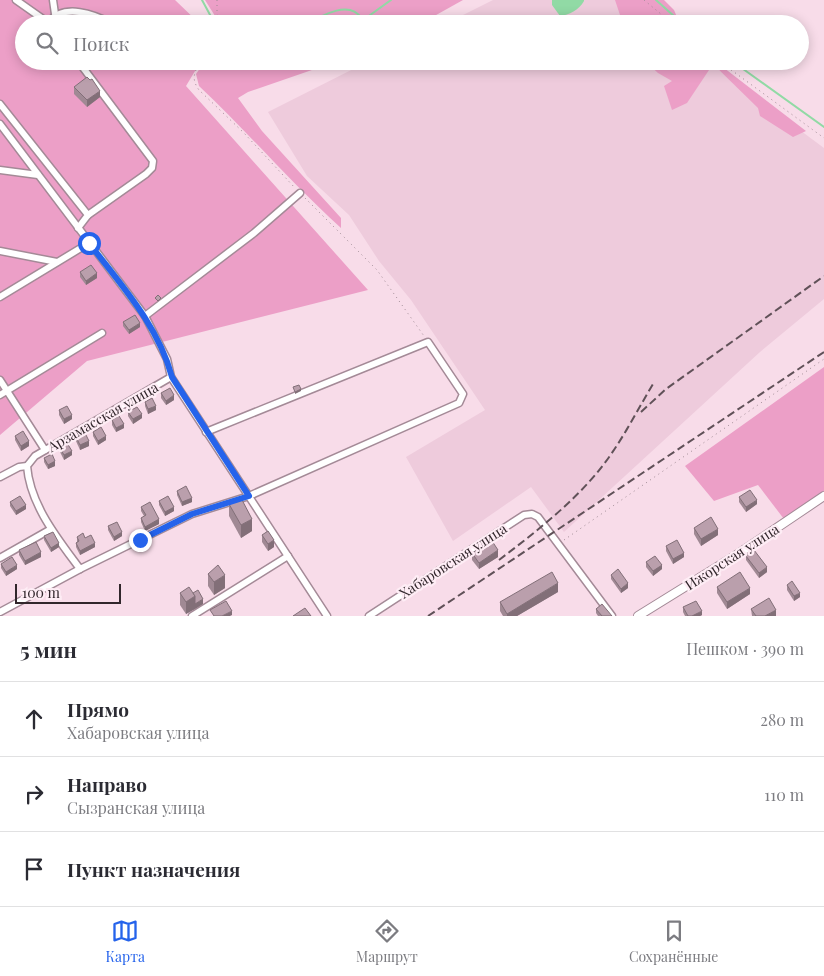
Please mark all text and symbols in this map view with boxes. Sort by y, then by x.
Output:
search box [15,15,809,70]
icon: search [33,29,61,57]
text: Поиск [73,30,129,56]
route start [78,232,101,255]
street label: Арзамасская улица [43,377,162,456]
street label: Хабаровская улица [395,519,510,603]
street label: Ижорская улица [681,519,782,594]
route end [129,529,152,552]
scale bar [15,581,121,604]
text: 100 m [22,583,60,602]
text: 5 мин [20,635,77,663]
text: Пешком · 390 m [686,638,804,659]
text: Прямо [67,696,129,722]
icon: ahead [20,705,48,733]
text: 280 m [760,709,804,730]
text: Хабаровская улица [67,722,210,743]
text: Направо [67,771,147,797]
icon: right [20,780,48,808]
text: 110 m [764,784,804,805]
text: Сызранская улица [67,797,205,818]
icon: arrive [20,855,48,883]
text: Пункт назначения [67,856,240,882]
tab: Карта [106,917,145,966]
tab: Маршрут [356,917,418,966]
tab: Сохранённые [629,917,718,966]

